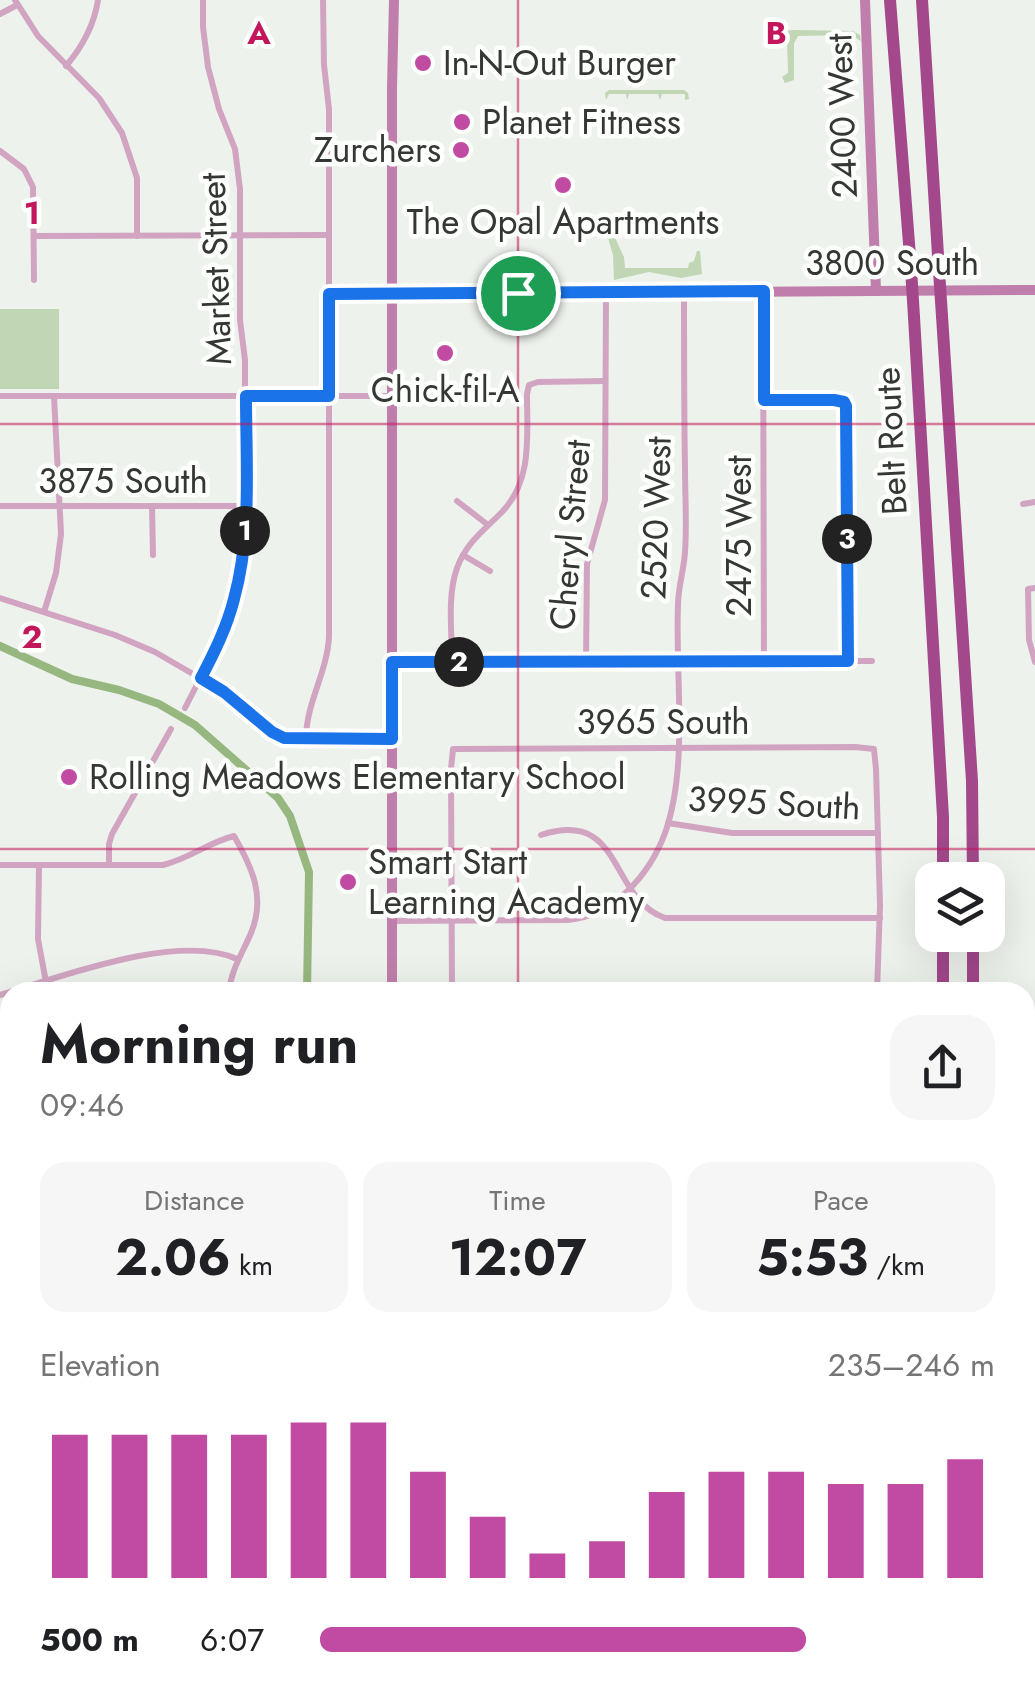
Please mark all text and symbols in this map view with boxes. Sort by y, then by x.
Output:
text: A [246,10,271,56]
text: B [765,10,787,56]
street label: 2400 West [814,32,870,199]
place label: In-N-Out Burger [443,38,676,88]
marker: In-N-Out Burger [412,52,434,74]
place label: Planet Fitness [482,97,681,147]
marker: Planet Fitness [451,111,473,133]
place label: Zurchers [314,125,441,175]
marker: Zurchers [450,139,472,161]
street label: Market Street [188,171,244,366]
marker: The Opal Apartments [552,174,574,196]
text: 1 [24,190,40,236]
place label: The Opal Apartments [407,197,719,247]
street label: 3800 South [805,238,979,288]
pin [476,251,561,336]
icon: arrive [491,266,546,321]
marker: Chick-fil-A [434,342,456,364]
place label: Chick-fil-A [371,365,519,415]
street label: Belt Route [862,366,920,516]
street label: 2520 West [628,435,684,601]
street label: Cheryl Street [537,437,603,632]
street label: 2475 West [714,455,764,617]
street label: 3875 South [38,456,208,506]
pin: 1 [220,506,270,556]
text: 1 [238,510,252,551]
pin: 3 [822,514,872,564]
text: 3 [838,518,856,559]
text: 2 [22,614,43,660]
pin: 2 [434,637,484,687]
text: 2 [450,641,468,682]
street label: 3965 South [576,697,750,747]
place label: Rolling Meadows Elementary School [89,752,626,802]
marker: Rolling Meadows Elementary School [58,766,80,788]
street label: 3995 South [686,774,862,832]
place label: Smart Start Learning Academy [368,837,645,927]
map controls [915,862,1005,952]
button: layers [915,862,1005,952]
marker: Smart Start Learning Academy [337,871,359,893]
text: Morning run [40,1004,358,1084]
button: share [890,1015,995,1120]
text: 09:46 [40,1082,124,1128]
text: Distance [144,1180,244,1221]
text: Time [489,1180,546,1221]
text: Pace [813,1180,869,1221]
text: 2.06 [115,1221,231,1294]
text: 12:07 [449,1221,586,1294]
text: 5:53 [757,1221,868,1294]
text: km [231,1245,273,1286]
text: /km [868,1245,925,1286]
text: Elevation [40,1342,161,1388]
text: 235–246 m [828,1342,995,1388]
text: 500 m [40,1617,139,1663]
text: 6:07 [200,1617,264,1663]

